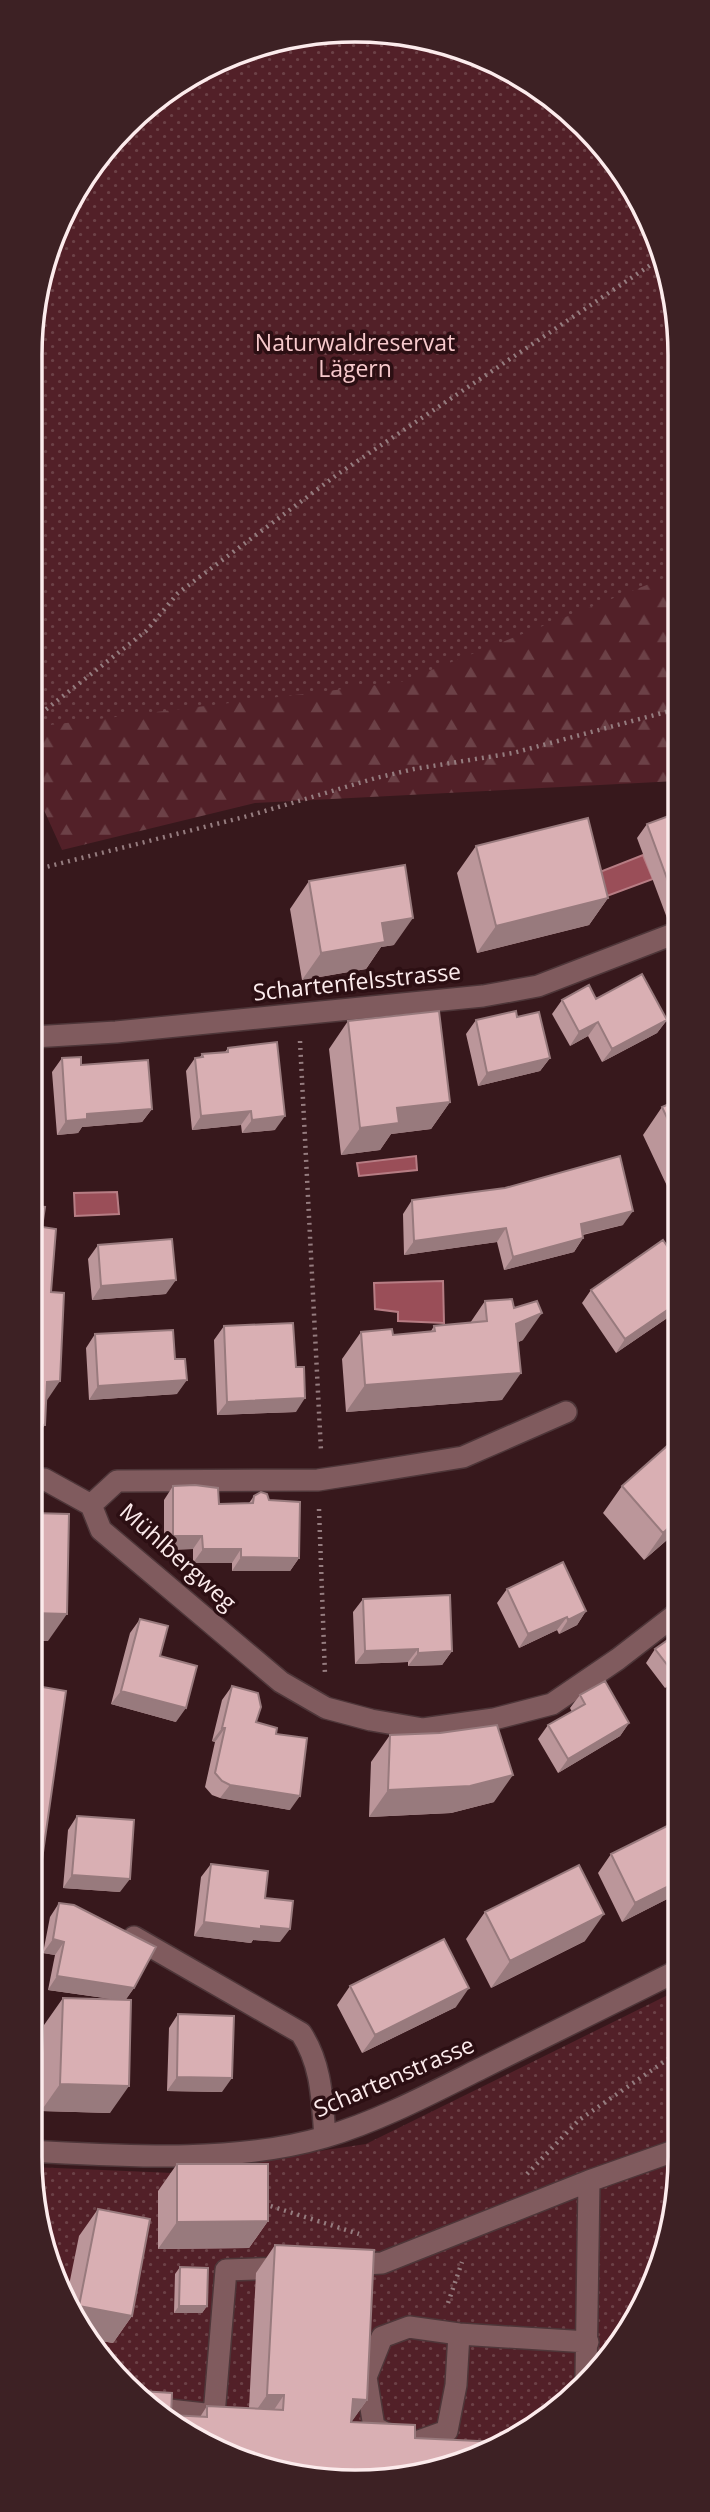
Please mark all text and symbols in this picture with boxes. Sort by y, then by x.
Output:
park label: Naturwaldreservat Lägern [255,326,455,384]
street label: Schartenfelsstrasse [251,954,462,1008]
street label: Mühlbergweg [113,1495,244,1618]
street label: Schartenstrasse [309,2028,479,2124]

